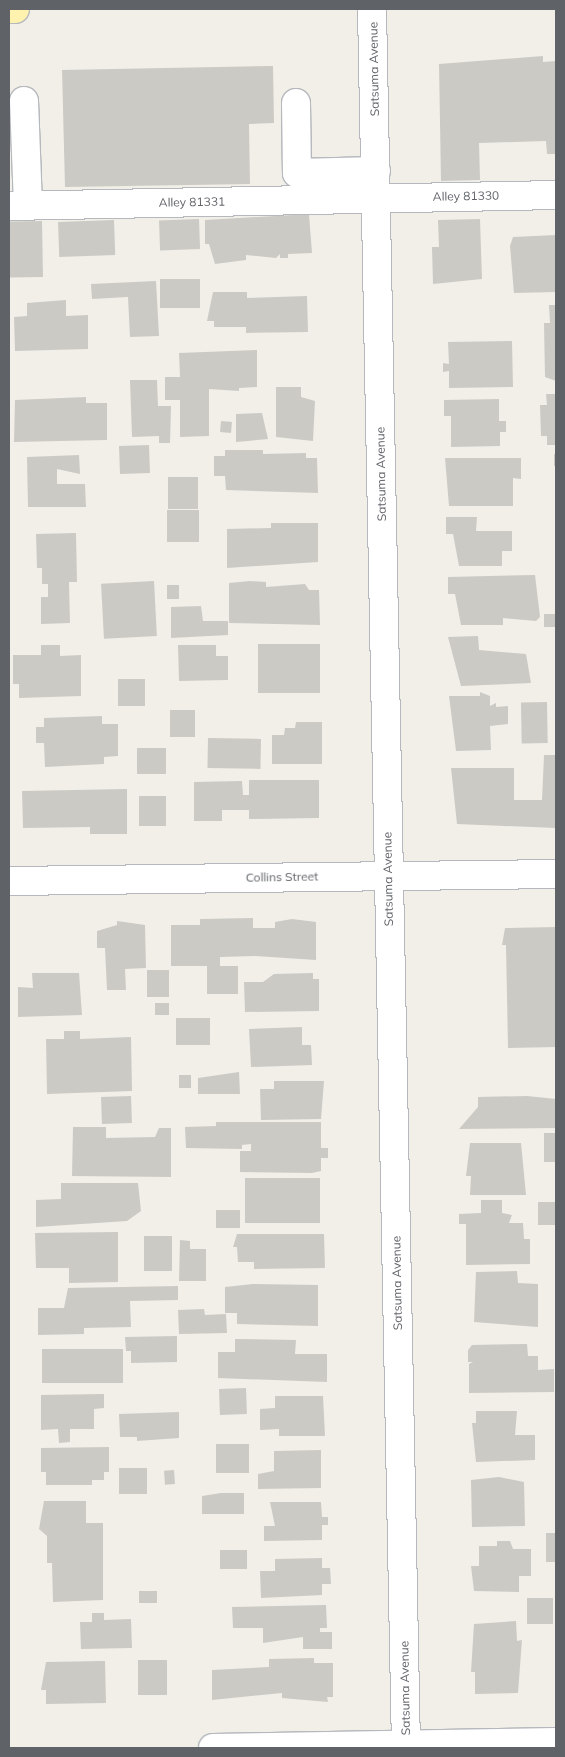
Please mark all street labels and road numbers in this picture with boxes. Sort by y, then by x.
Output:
street label: Satsuma Avenue [366,22,382,116]
street label: Alley 81330 [433,188,499,204]
street label: Alley 81331 [159,194,225,210]
street label: Satsuma Avenue [373,427,389,521]
street label: Satsuma Avenue [380,832,396,926]
street label: Collins Street [246,869,318,885]
street label: Satsuma Avenue [389,1236,405,1330]
street label: Satsuma Avenue [397,1641,413,1735]

